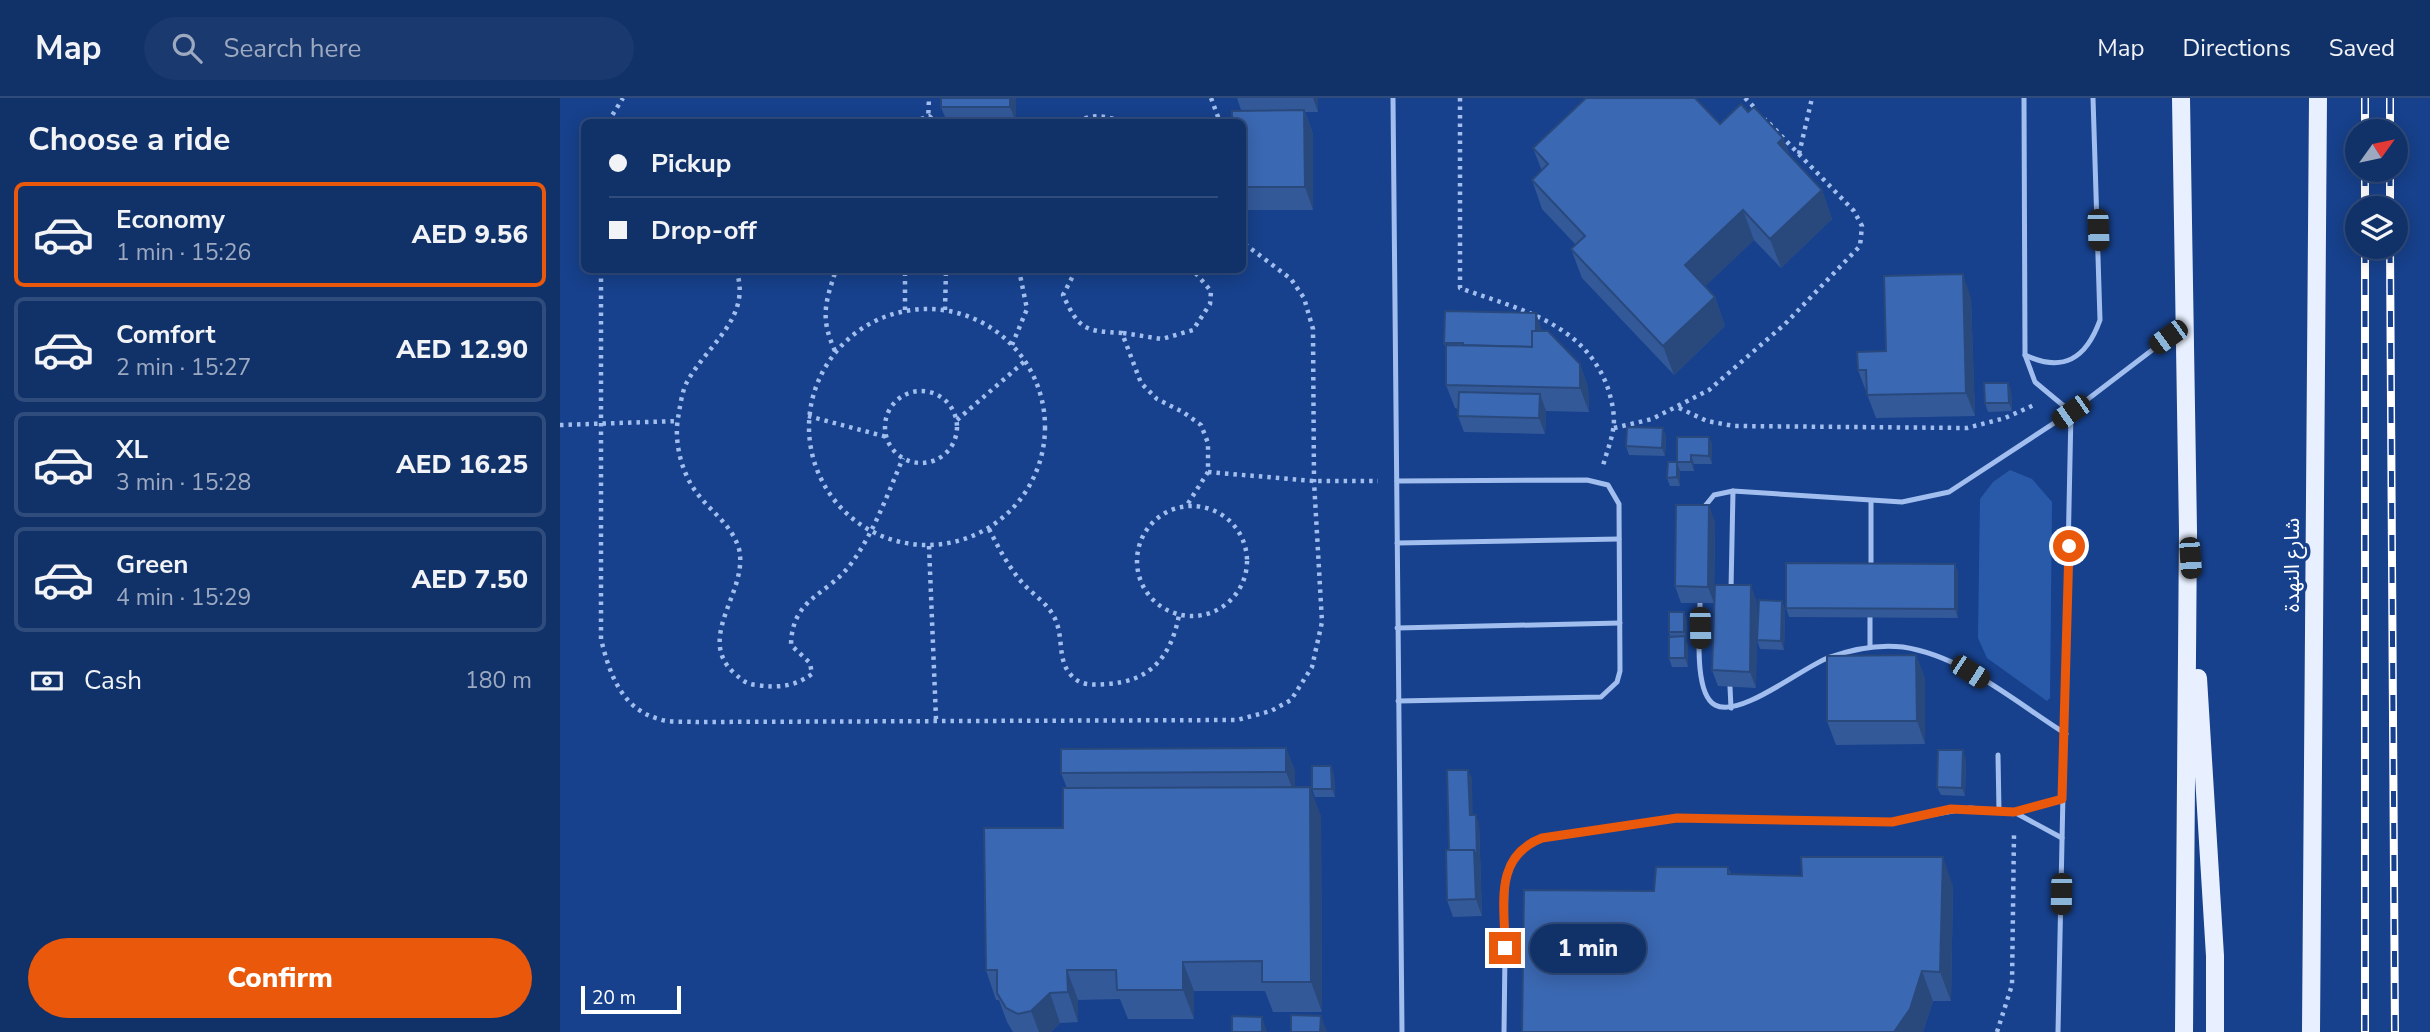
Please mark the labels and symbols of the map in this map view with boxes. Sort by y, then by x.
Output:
north arrow [2345,119,2408,182]
car [2087,209,2110,251]
car [2145,316,2192,358]
car [2048,391,2095,433]
street label: شارع النهدة [2278,518,2307,612]
route start [2053,530,2085,562]
car [2179,536,2202,580]
car [1690,607,1711,649]
car [1947,652,1994,692]
car [2051,873,2072,915]
callout: 1 min [1530,924,1645,972]
route end [1489,932,1521,964]
scale bar [581,983,681,1015]

